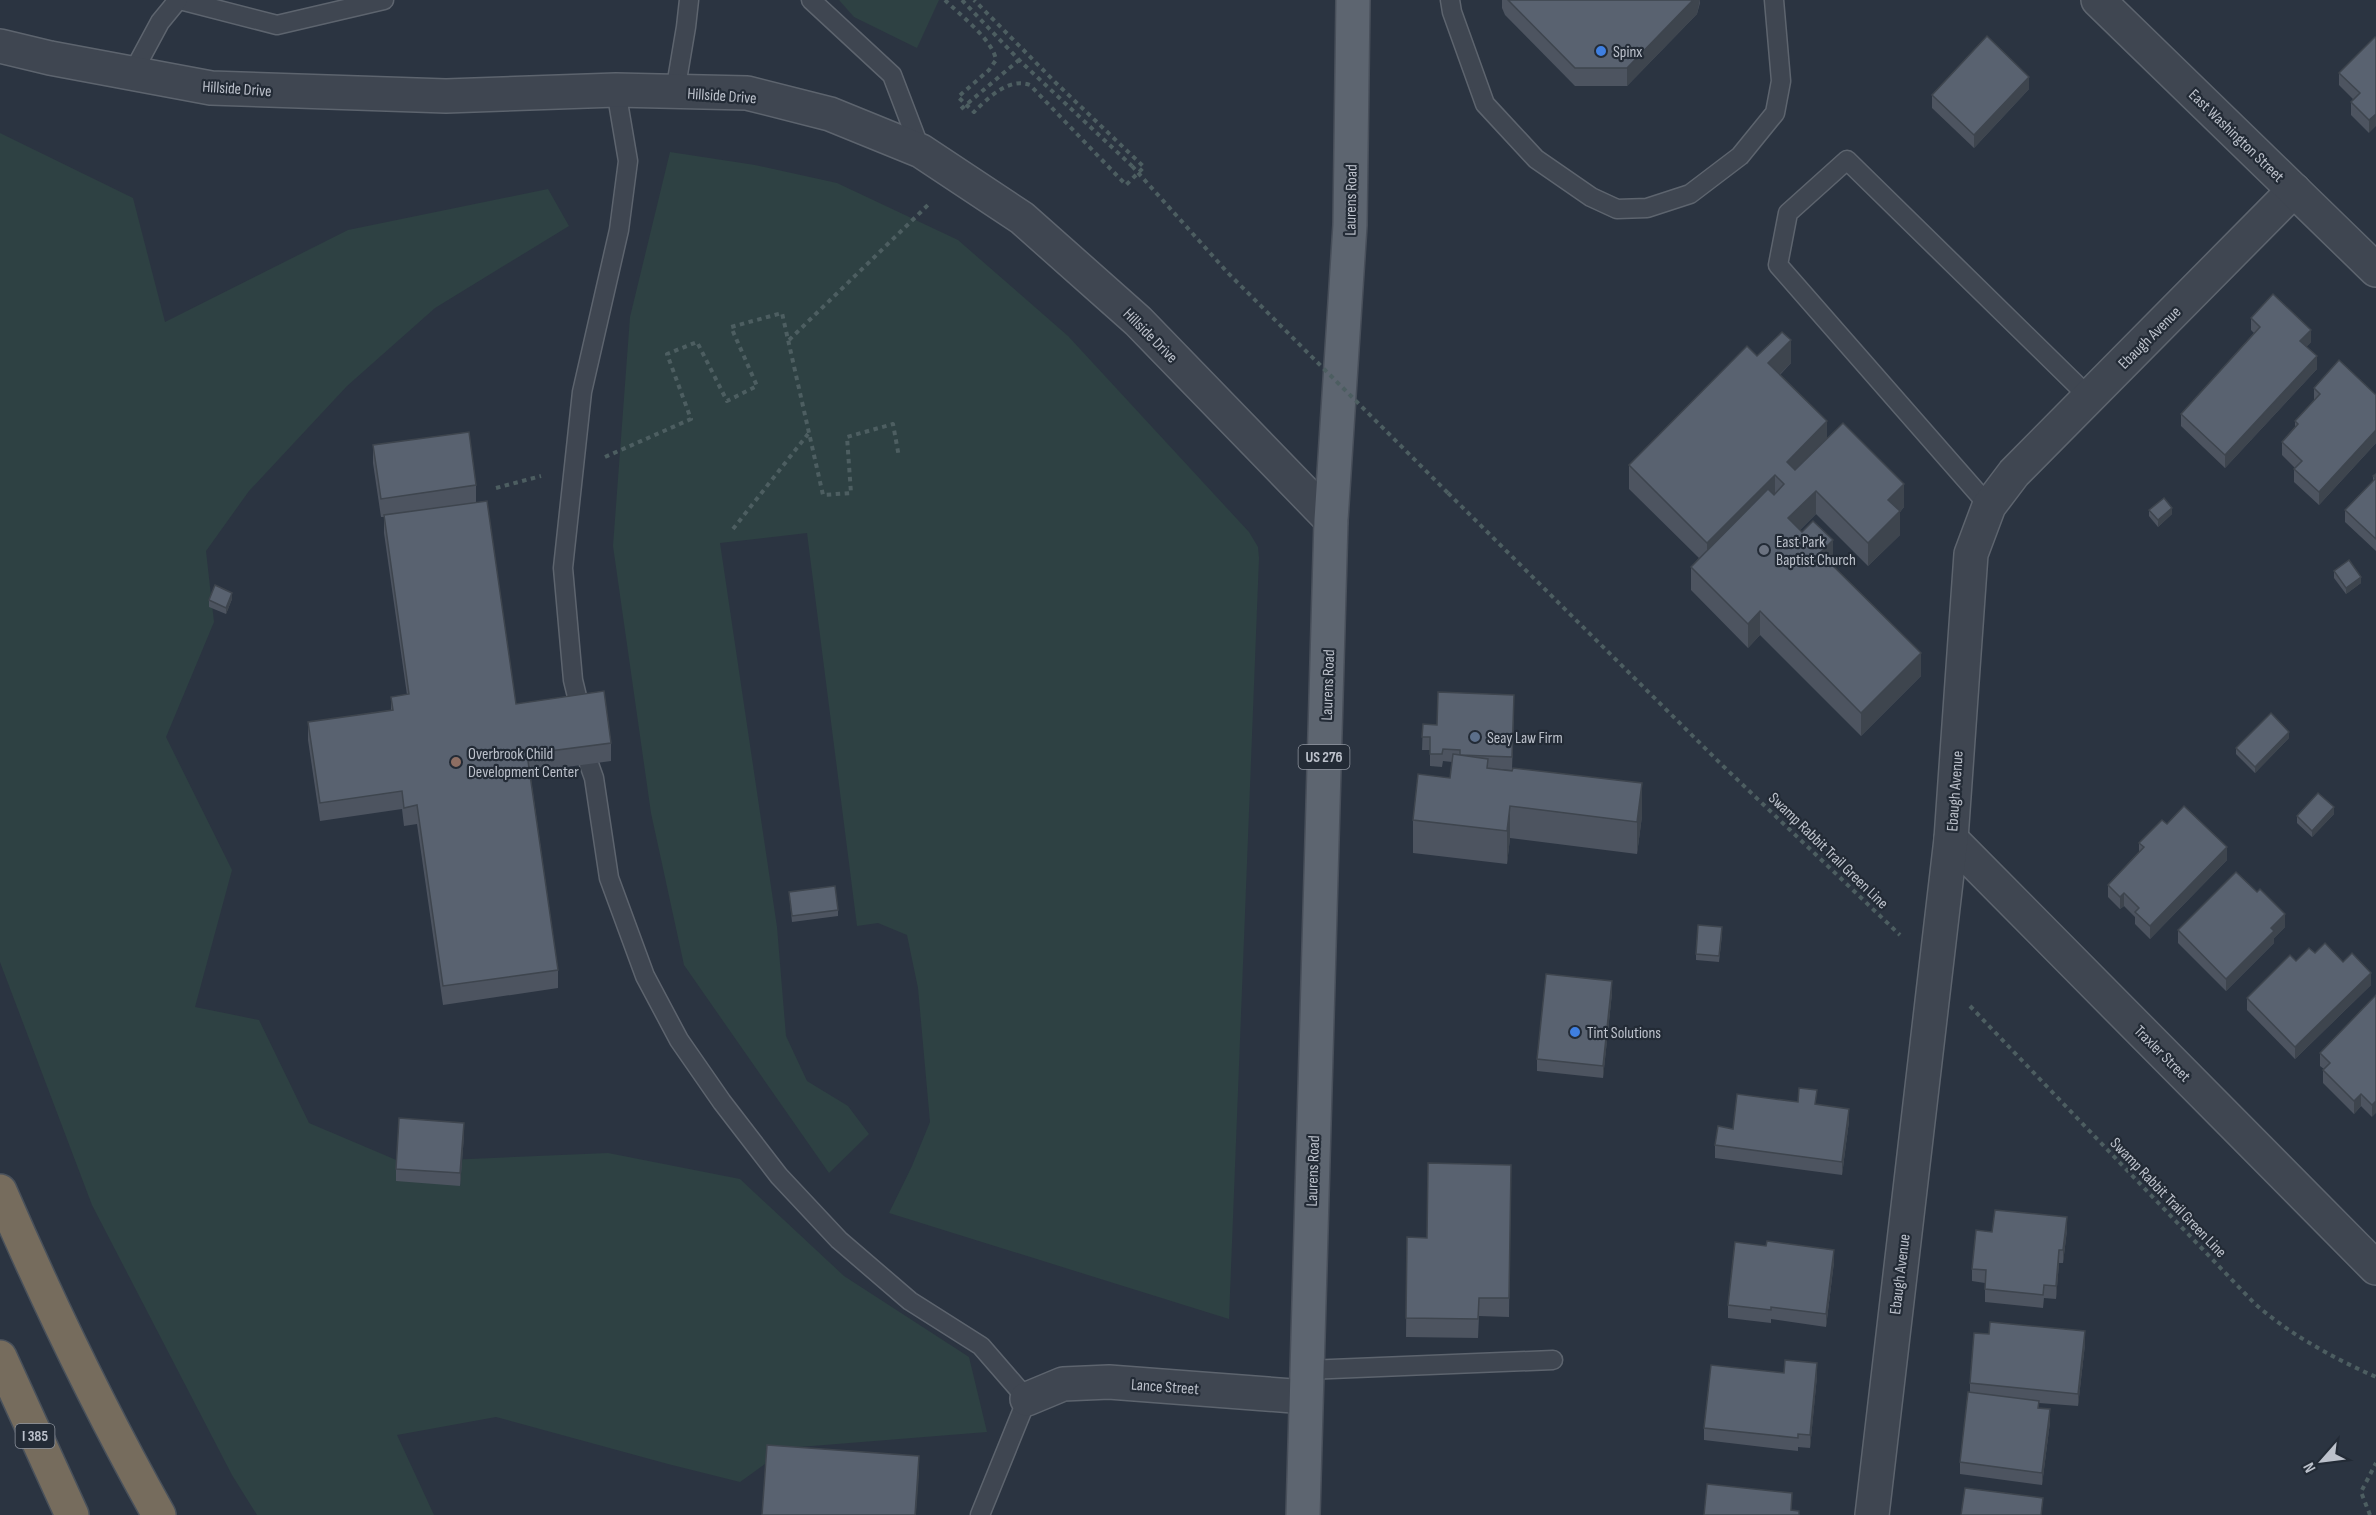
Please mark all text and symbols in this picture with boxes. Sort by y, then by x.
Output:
place label: Spinx [1613,43,1642,62]
marker: Spinx [1594,44,1608,58]
street label: Hillside Drive [202,78,272,101]
street label: Hillside Drive [687,85,757,108]
street label: East Washington Street [2184,86,2288,186]
street label: Laurens Road [1341,164,1362,236]
street label: Ebaugh Avenue [2115,303,2185,373]
street label: Hillside Drive [1119,305,1181,367]
place label: East Park Baptist Church [1776,533,1856,570]
marker: East Park Baptist Church [1757,543,1771,557]
street label: Laurens Road [1318,649,1339,721]
place label: Seay Law Firm [1487,729,1563,748]
marker: Seay Law Firm [1468,730,1482,744]
place label: Overbrook Child Development Center [468,745,579,782]
road number: US 276 [1298,745,1350,769]
street label: Ebaugh Avenue [1943,750,1968,832]
marker: Overbrook Child Development Center [449,755,463,769]
street label: Swamp Rabbit Trail Green Line [1764,789,1892,913]
street label: Traxler Street [2130,1022,2194,1086]
place label: Tint Solutions [1587,1024,1661,1043]
marker: Tint Solutions [1568,1025,1582,1039]
street label: Swamp Rabbit Trail Green Line [2106,1134,2230,1262]
street label: Laurens Road [1303,1135,1324,1207]
street label: Ebaugh Avenue [1886,1233,1915,1316]
street label: Lance Street [1130,1376,1200,1399]
road number: I 385 [15,1424,54,1448]
north arrow [2292,1431,2352,1491]
text: N [2300,1459,2320,1476]

